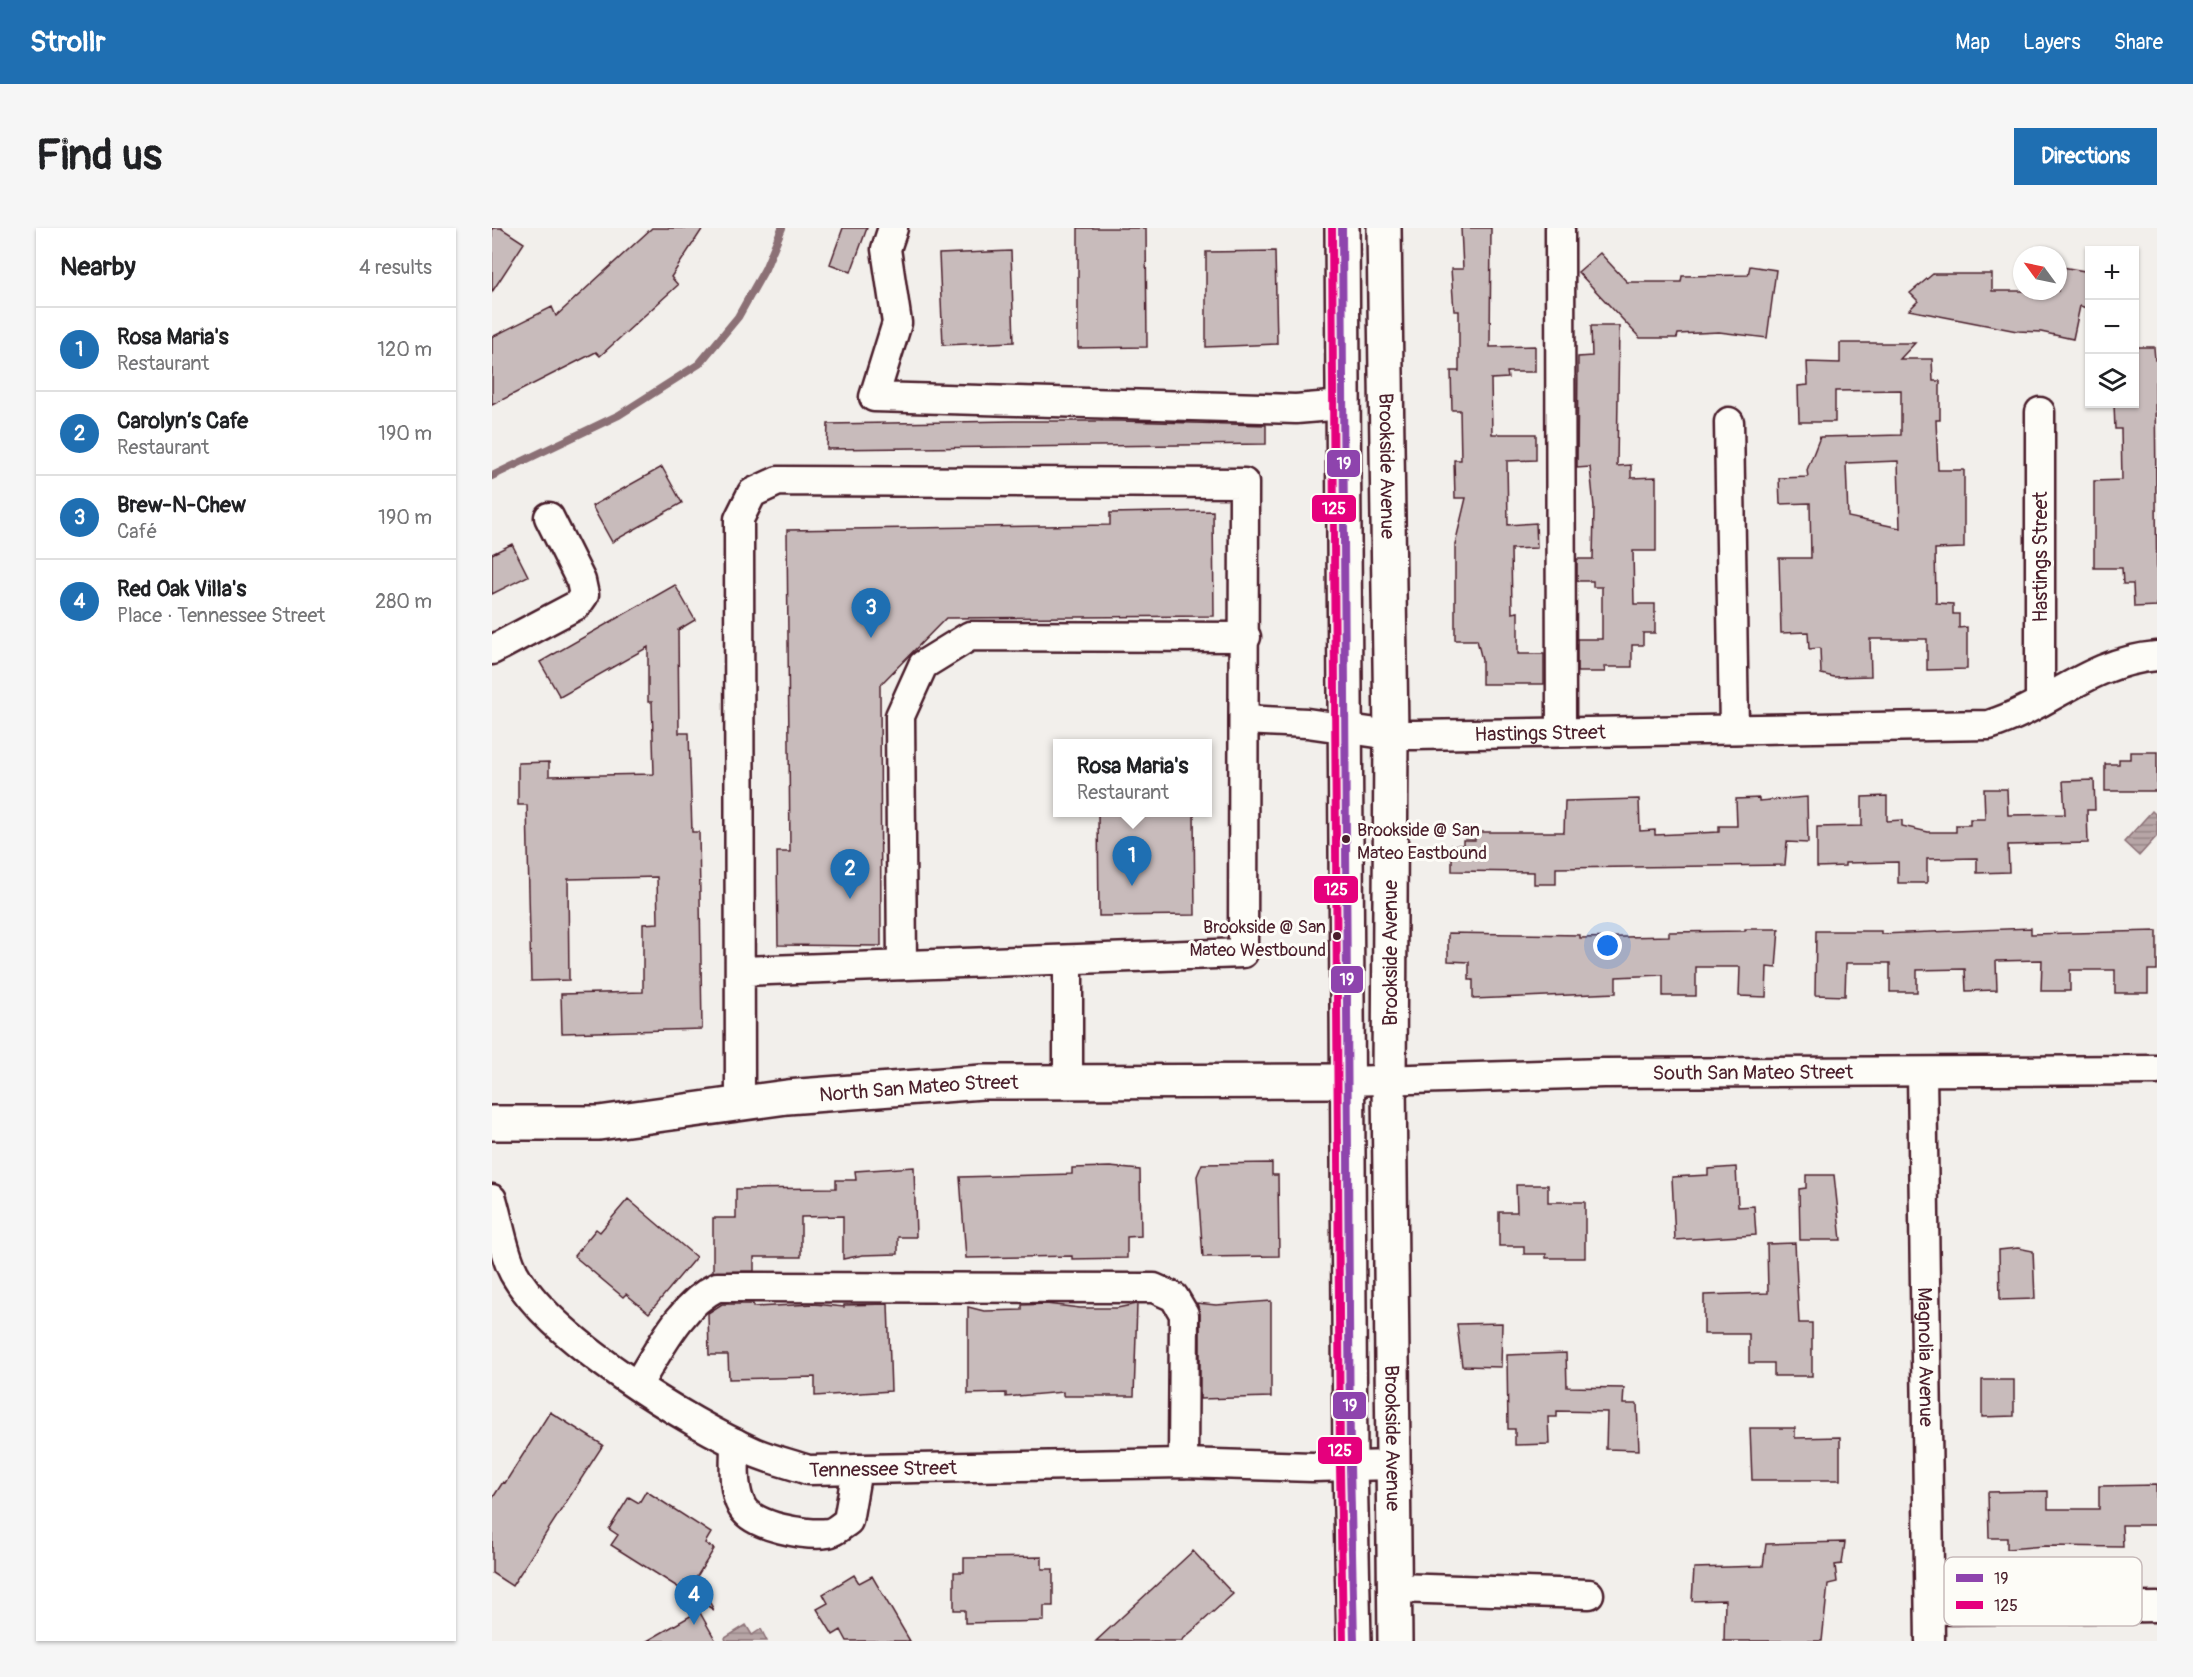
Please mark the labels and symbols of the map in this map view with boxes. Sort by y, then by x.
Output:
north arrow [2013,246,2067,300]
street label: Brookside Avenue [1373,393,1400,539]
line badge: 19 [1326,449,1361,478]
text: 19 [1337,454,1351,474]
street label: Hastings Street [2028,490,2053,623]
line badge: 125 [1311,494,1357,523]
text: 125 [1322,499,1346,519]
pin: 3 [852,588,890,638]
street label: Hastings Street [1474,720,1607,747]
place label: Brookside @ San Mateo Eastbound [1357,819,1487,865]
marker: Brookside @ San Mateo Eastbound [1340,833,1352,845]
pin: 1 [1112,836,1152,886]
pin: 2 [830,850,870,899]
line badge: 125 [1313,875,1359,904]
text: 125 [1324,880,1348,900]
street label: Brookside Avenue [1378,880,1403,1026]
place label: Brookside @ San Mateo Westbound [1189,916,1326,962]
marker: Brookside @ San Mateo Westbound [1331,930,1343,942]
your location [1593,931,1622,960]
line badge: 19 [1330,965,1364,994]
text: 19 [1340,970,1354,990]
street label: South San Mateo Street [1652,1060,1854,1086]
street label: North San Mateo Street [818,1070,1019,1107]
street label: Magnolia Avenue [1912,1287,1939,1427]
street label: Brookside Avenue [1379,1365,1406,1511]
line badge: 19 [1332,1391,1367,1420]
text: 19 [1343,1396,1357,1416]
line badge: 125 [1317,1436,1363,1465]
text: 125 [1328,1441,1352,1461]
street label: Tennessee Street [809,1455,958,1483]
legend [1944,1557,2142,1626]
text: 19 [1994,1569,2009,1589]
pin: 4 [674,1576,714,1625]
text: 125 [1994,1596,2018,1616]

